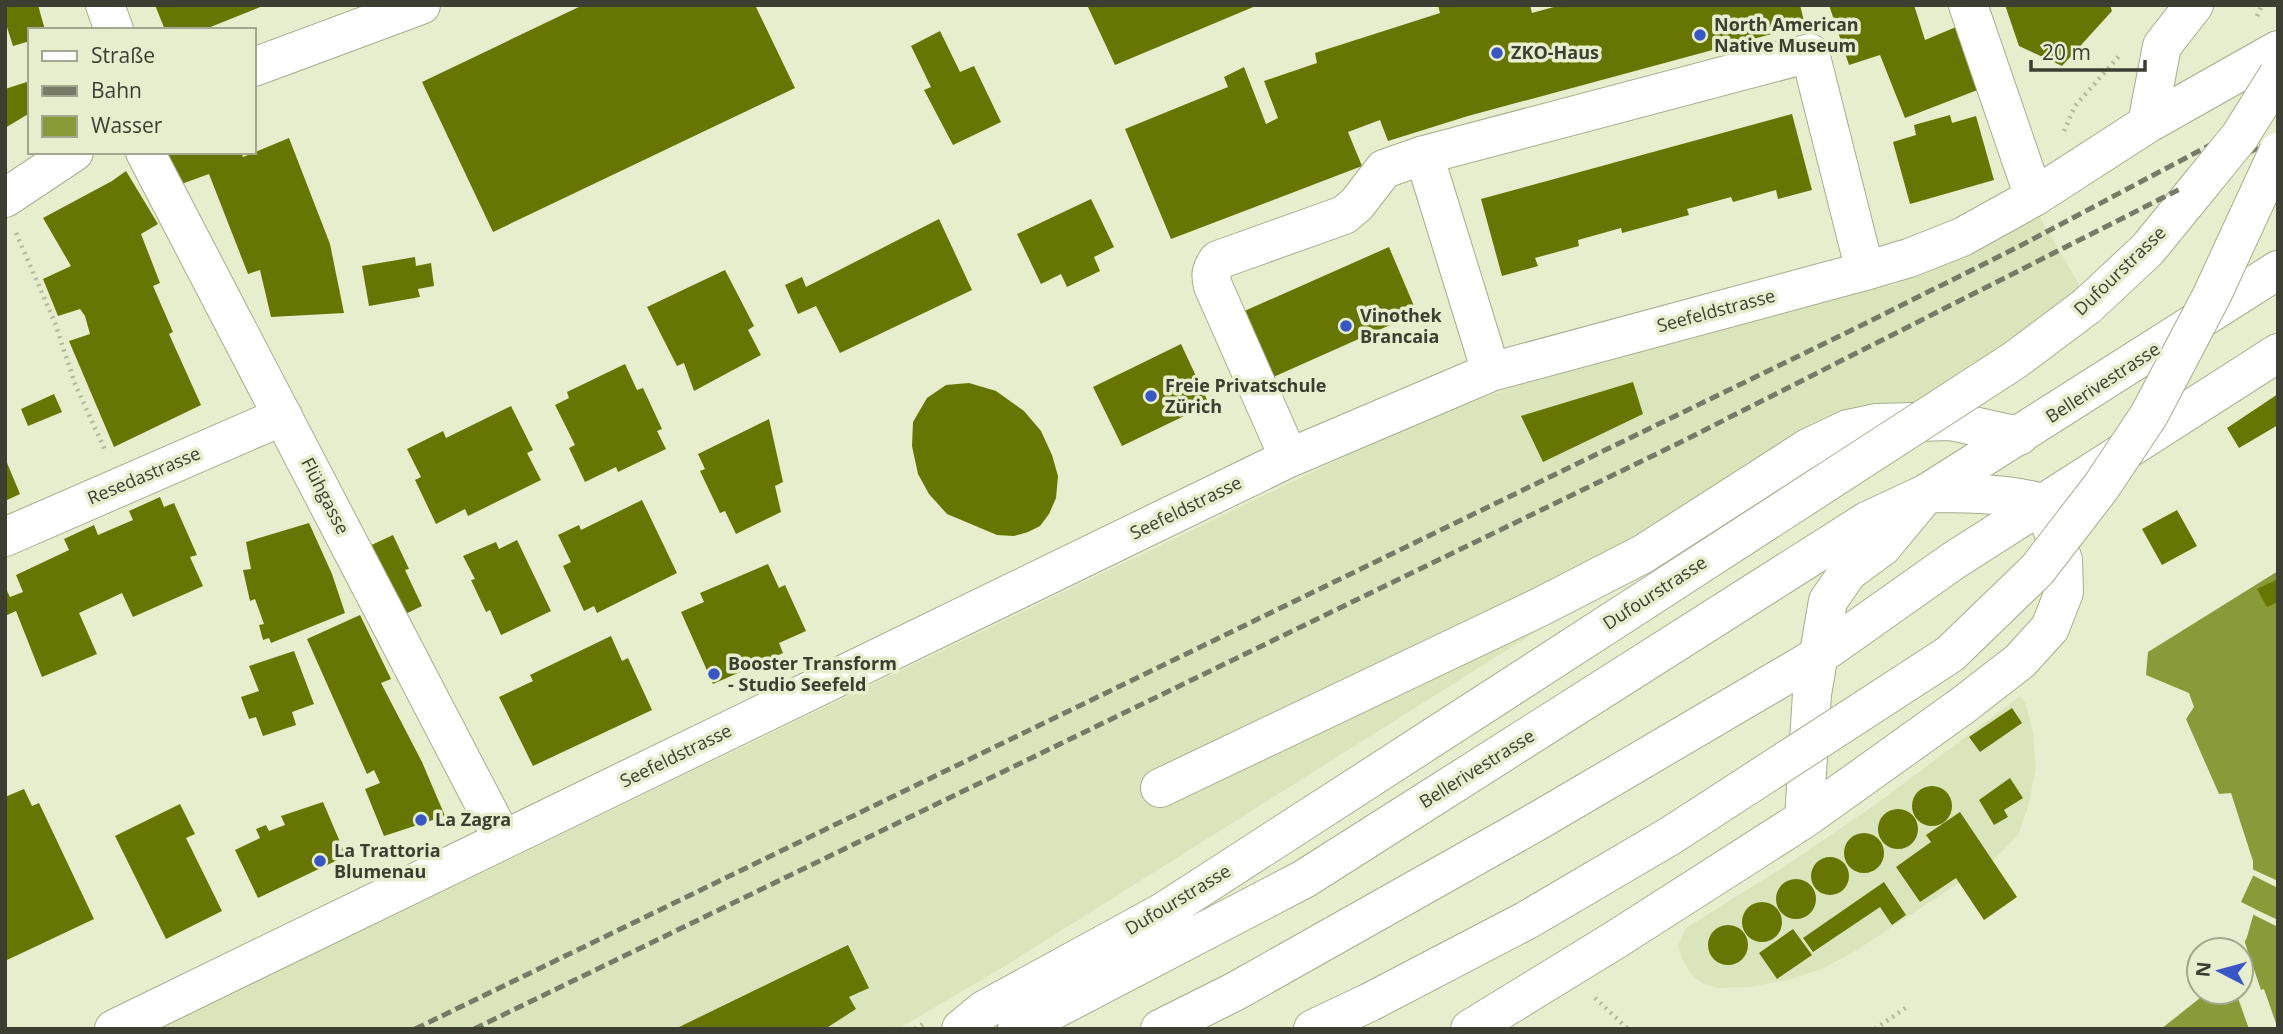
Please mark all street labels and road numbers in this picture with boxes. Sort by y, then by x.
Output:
street label: Dufourstrasse [2068,220,2170,320]
street label: Seefeldstrasse [1654,283,1777,337]
street label: Bellerivestrasse [2041,336,2164,428]
street label: Resedastrasse [83,440,204,510]
street label: Flühgasse [296,453,355,538]
street label: Seefeldstrasse [1126,470,1245,545]
street label: Dufourstrasse [1598,550,1711,635]
street label: Seefeldstrasse [616,718,735,793]
street label: Bellerivestrasse [1414,723,1539,813]
street label: Dufourstrasse [1120,858,1235,940]

